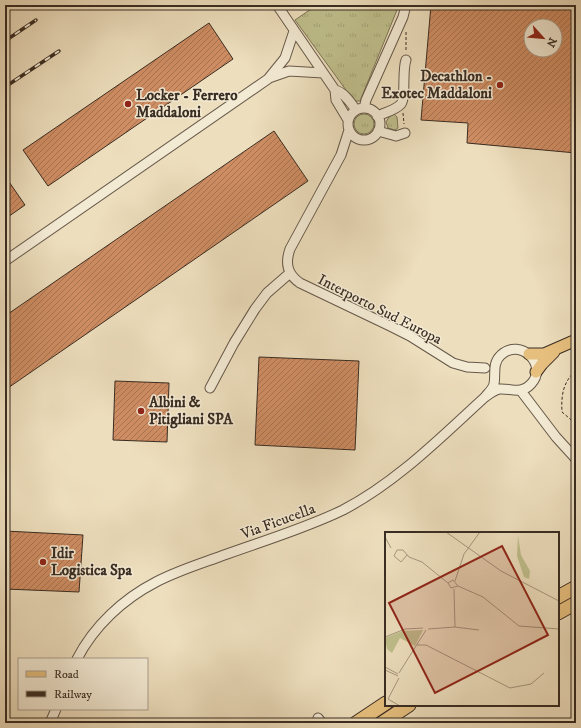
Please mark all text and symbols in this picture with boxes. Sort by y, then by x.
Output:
north arrow [523,18,563,58]
text: N [543,35,559,49]
place label: Decathlon - Exotec Maddaloni [381,67,492,103]
marker: Decathlon - Exotec Maddaloni [495,80,505,90]
place label: Locker - Ferrero Maddaloni [136,86,238,122]
marker: Locker - Ferrero Maddaloni [123,99,133,109]
street label: Interporto Sud Europa [315,270,446,349]
place label: Albini & Pitigliani SPA [148,393,233,429]
marker: Albini & Pitigliani SPA [136,406,146,416]
street label: Via Ficucella [237,499,318,544]
inset map [385,532,559,706]
place label: Idir Logistica Spa [51,544,132,580]
marker: Idir Logistica Spa [38,557,48,567]
legend [18,658,148,710]
text: Road [54,667,79,682]
text: Railway [54,687,92,702]

